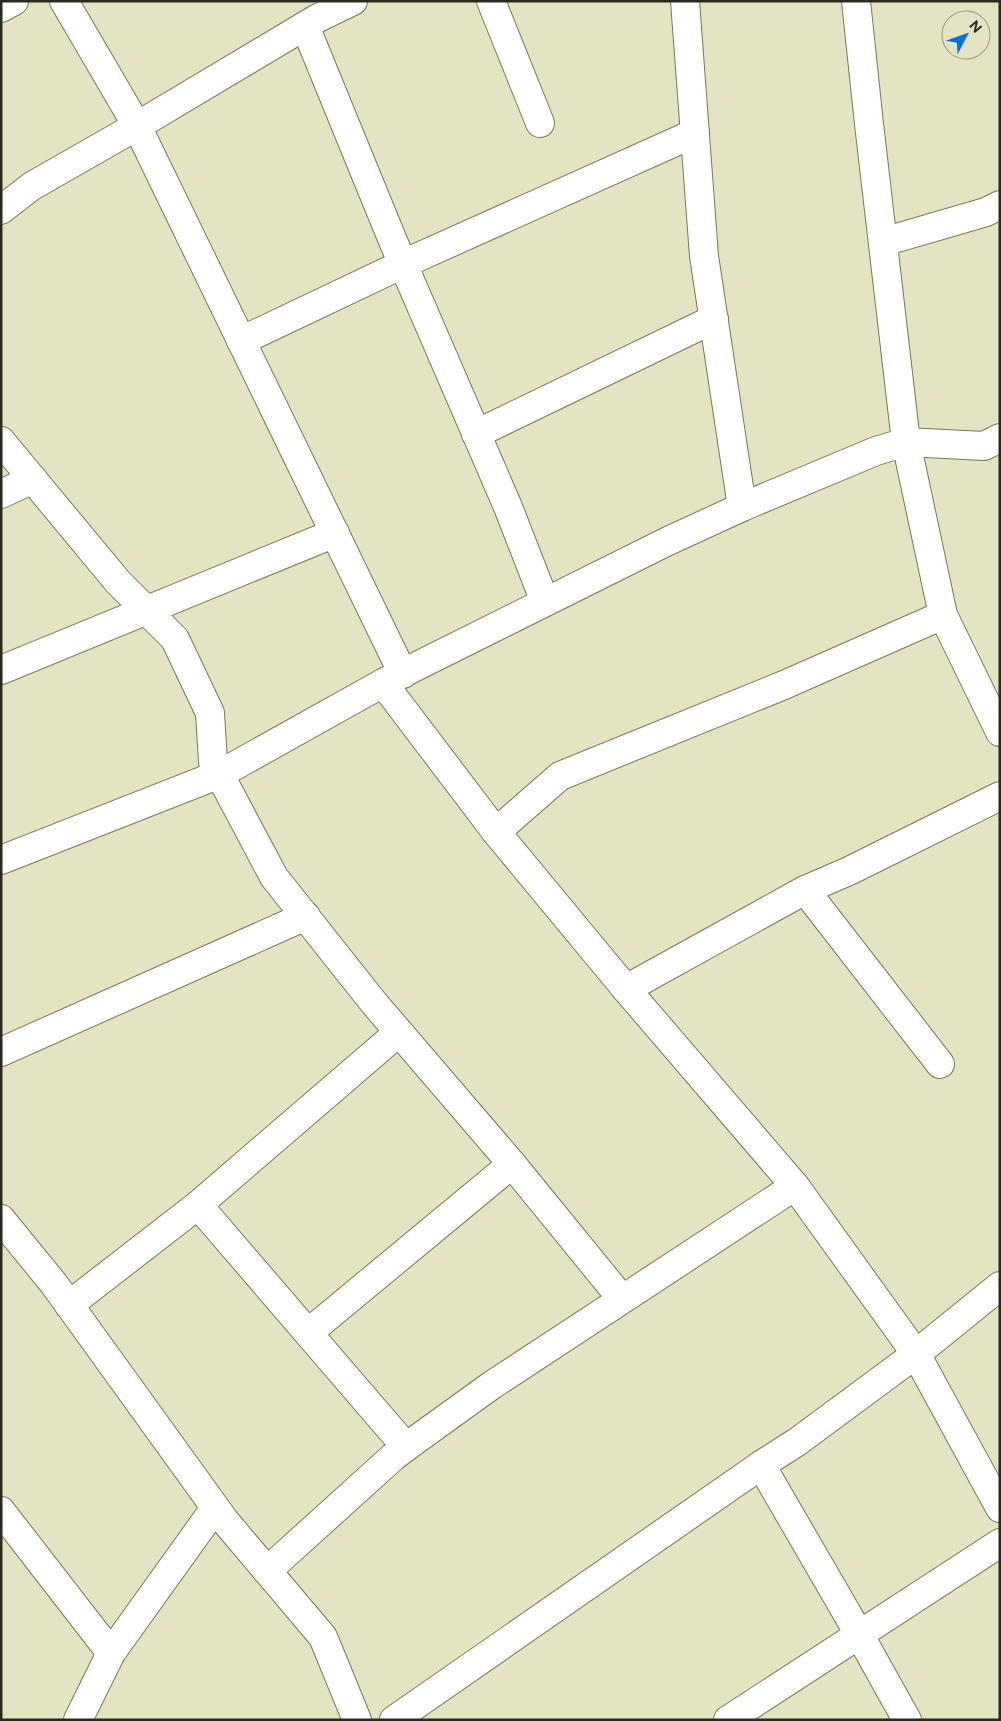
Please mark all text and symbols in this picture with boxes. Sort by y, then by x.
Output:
north arrow [941,10,991,60]
text: N [965,17,985,36]

